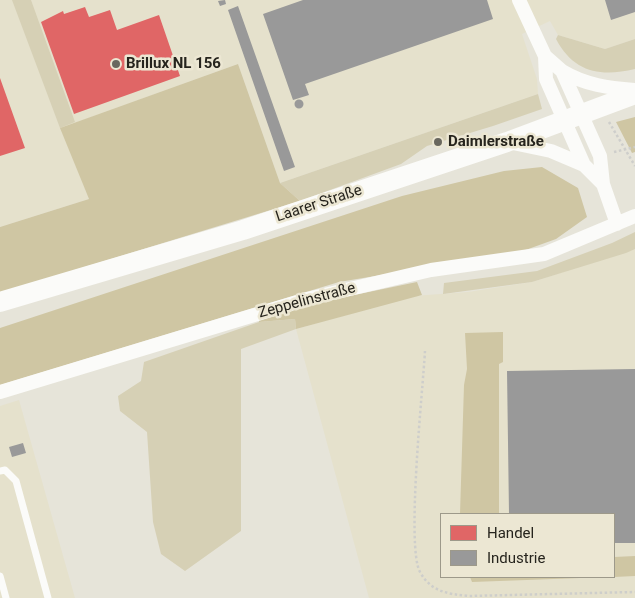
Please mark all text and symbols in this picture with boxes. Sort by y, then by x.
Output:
place label: Brillux NL 156 [126,55,221,73]
marker: Brillux NL 156 [110,58,122,70]
place label: Daimlerstraße [448,133,544,151]
marker: Daimlerstraße [432,136,444,148]
street label: Laarer Straße [274,182,364,226]
street label: Zeppelinstraße [257,279,357,323]
legend [440,513,615,578]
text: Handel [487,524,534,542]
text: Industrie [487,549,545,567]

